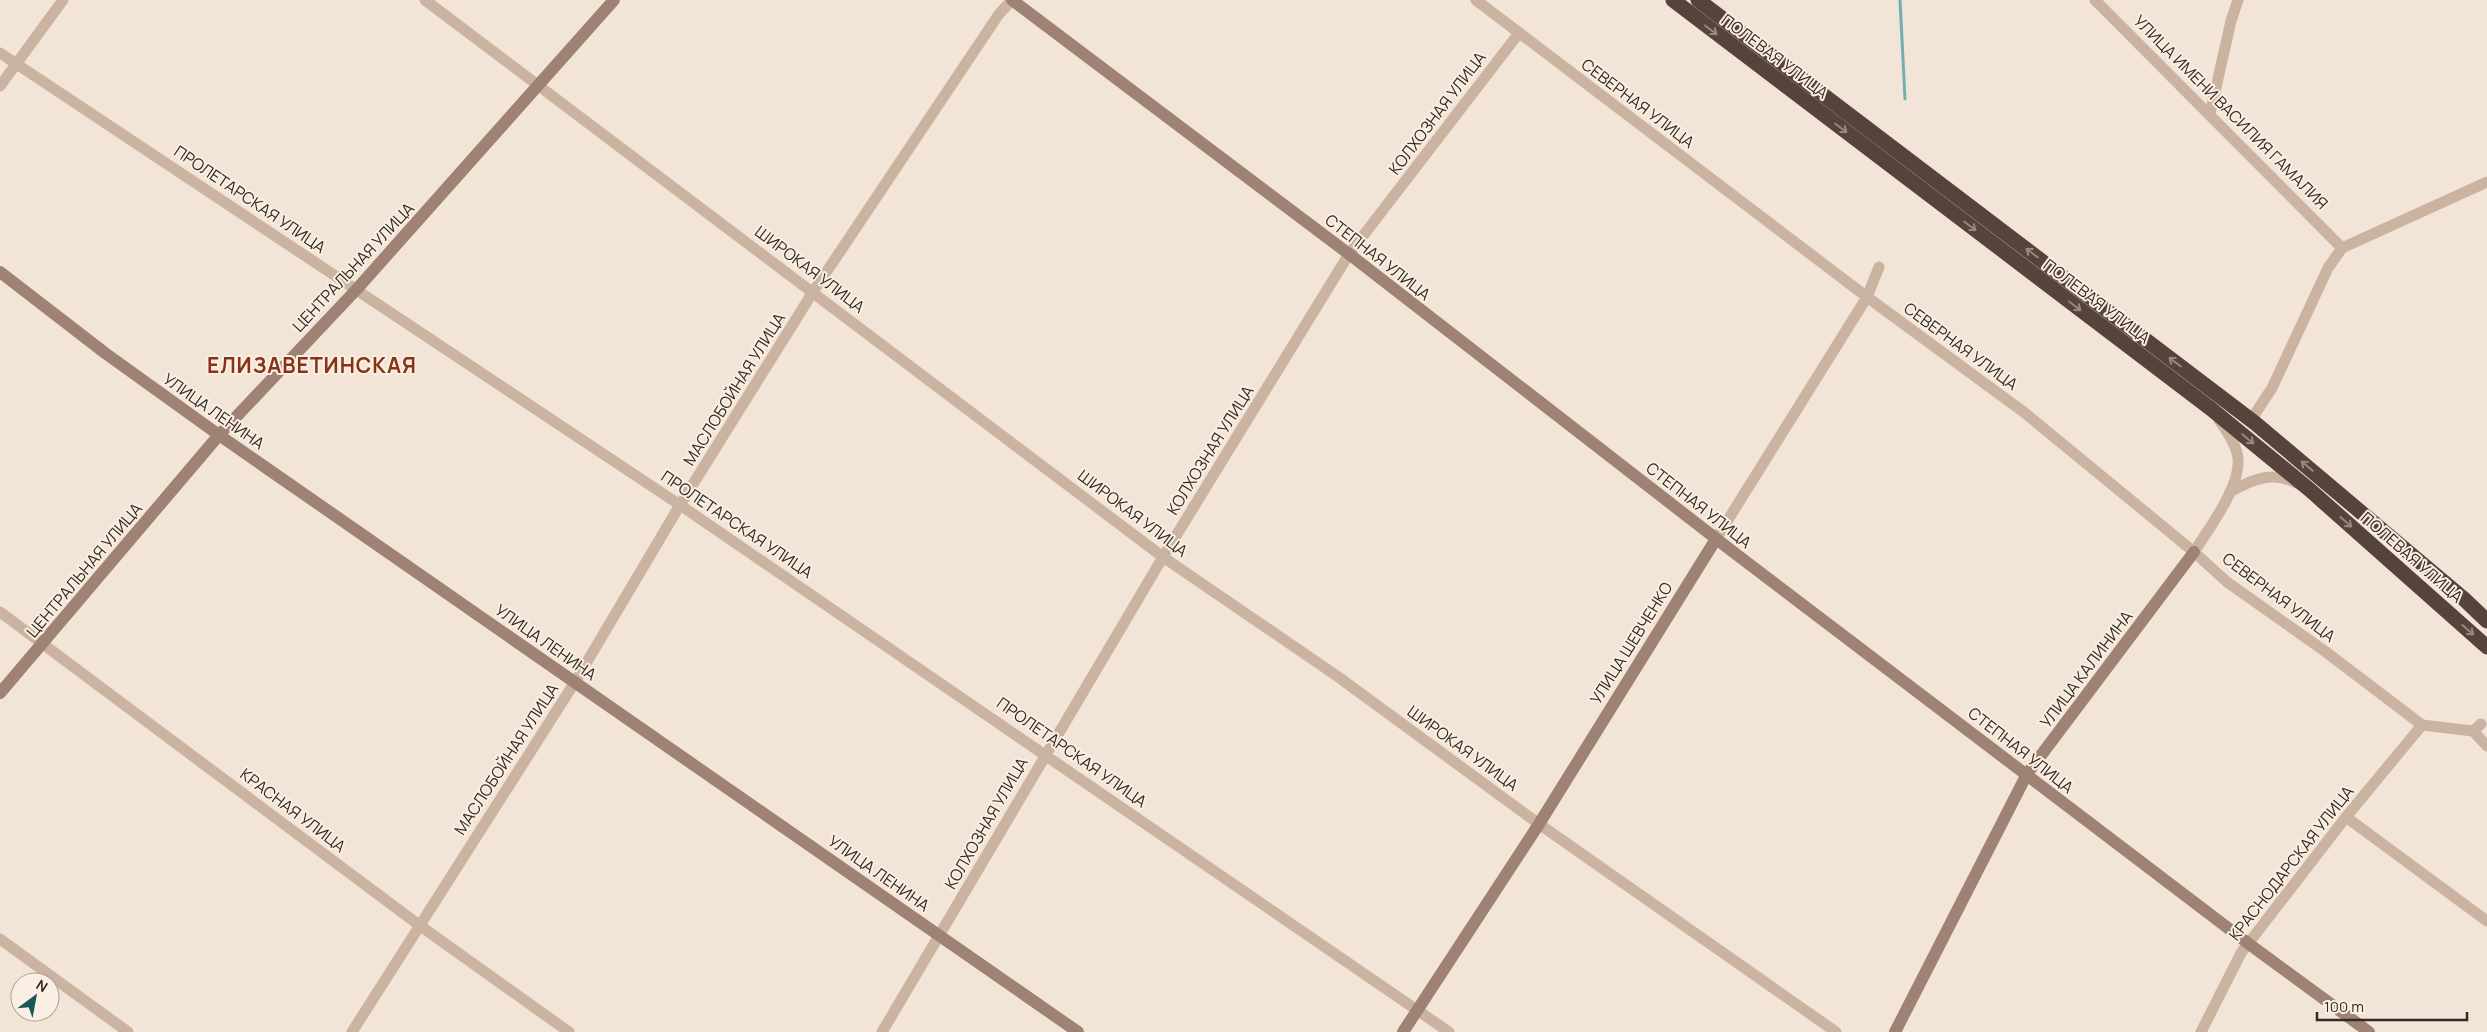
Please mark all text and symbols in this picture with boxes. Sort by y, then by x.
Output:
street label: ПОЛЕВАЯ УЛИЦА [1717,9,1833,103]
street label: УЛИЦА ИМЕНИ ВАСИЛИЯ ГАМАЛИЯ [2129,10,2333,214]
one-way arrow [1704,24,1717,35]
street label: КОЛХОЗНАЯ УЛИЦА [1383,47,1491,179]
street label: СЕВЕРНАЯ УЛИЦА [1577,53,1699,153]
one-way arrow [1834,123,1848,133]
street label: ПРОЛЕТАРСКАЯ УЛИЦА [170,140,330,258]
street label: ЦЕНТРАЛЬНАЯ УЛИЦА [287,198,419,336]
street label: СТЕПНАЯ УЛИЦА [1321,209,1435,305]
street label: ШИРОКАЯ УЛИЦА [751,220,869,318]
one-way arrow [1963,221,1976,232]
one-way arrow [2026,247,2039,258]
street label: ПОЛЕВАЯ УЛИЦА [2039,254,2155,348]
street label: СЕВЕРНАЯ УЛИЦА [1899,297,2023,395]
one-way arrow [2068,301,2081,312]
street label: МАСЛОБОЙНАЯ УЛИЦА [678,308,790,470]
district label: ЕЛИЗАВЕТИНСКАЯ [207,351,417,379]
one-way arrow [2169,356,2182,367]
street label: УЛИЦА ЛЕНИНА [159,368,269,454]
street label: КОЛХОЗНАЯ УЛИЦА [1161,381,1259,519]
one-way arrow [2241,433,2254,444]
street label: СТЕПНАЯ УЛИЦА [1642,457,1756,553]
one-way arrow [2301,460,2314,471]
street label: ШИРОКАЯ УЛИЦА [1074,464,1192,562]
street label: ПРОЛЕТАРСКАЯ УЛИЦА [657,465,817,583]
street label: ЦЕНТРАЛЬНАЯ УЛИЦА [21,498,147,642]
street label: ПОЛЕВАЯ УЛИЦА [2356,507,2468,607]
one-way arrow [2340,517,2353,528]
street label: СЕВЕРНАЯ УЛИЦА [2218,547,2340,647]
street label: УЛИЦА ШЕВЧЕНКО [1585,577,1678,708]
street label: УЛИЦА ЛЕНИНА [491,599,601,685]
street label: УЛИЦА КАЛИНИНА [2035,606,2137,732]
one-way arrow [2462,624,2475,636]
street label: МАСЛОБОЙНАЯ УЛИЦА [449,679,563,839]
street label: ПРОЛЕТАРСКАЯ УЛИЦА [993,692,1151,812]
street label: ШИРОКАЯ УЛИЦА [1403,700,1523,796]
street label: СТЕПНАЯ УЛИЦА [1964,702,2078,798]
street label: КОЛХОЗНАЯ УЛИЦА [939,753,1033,893]
street label: КРАСНАЯ УЛИЦА [236,763,350,857]
street label: КРАСНОДАРСКАЯ УЛИЦА [2224,781,2358,945]
street label: УЛИЦА ЛЕНИНА [824,830,934,916]
north arrow [10,972,60,1022]
text: N [33,975,51,996]
scale bar [2317,990,2467,1022]
text: 100 m [2324,996,2364,1017]

